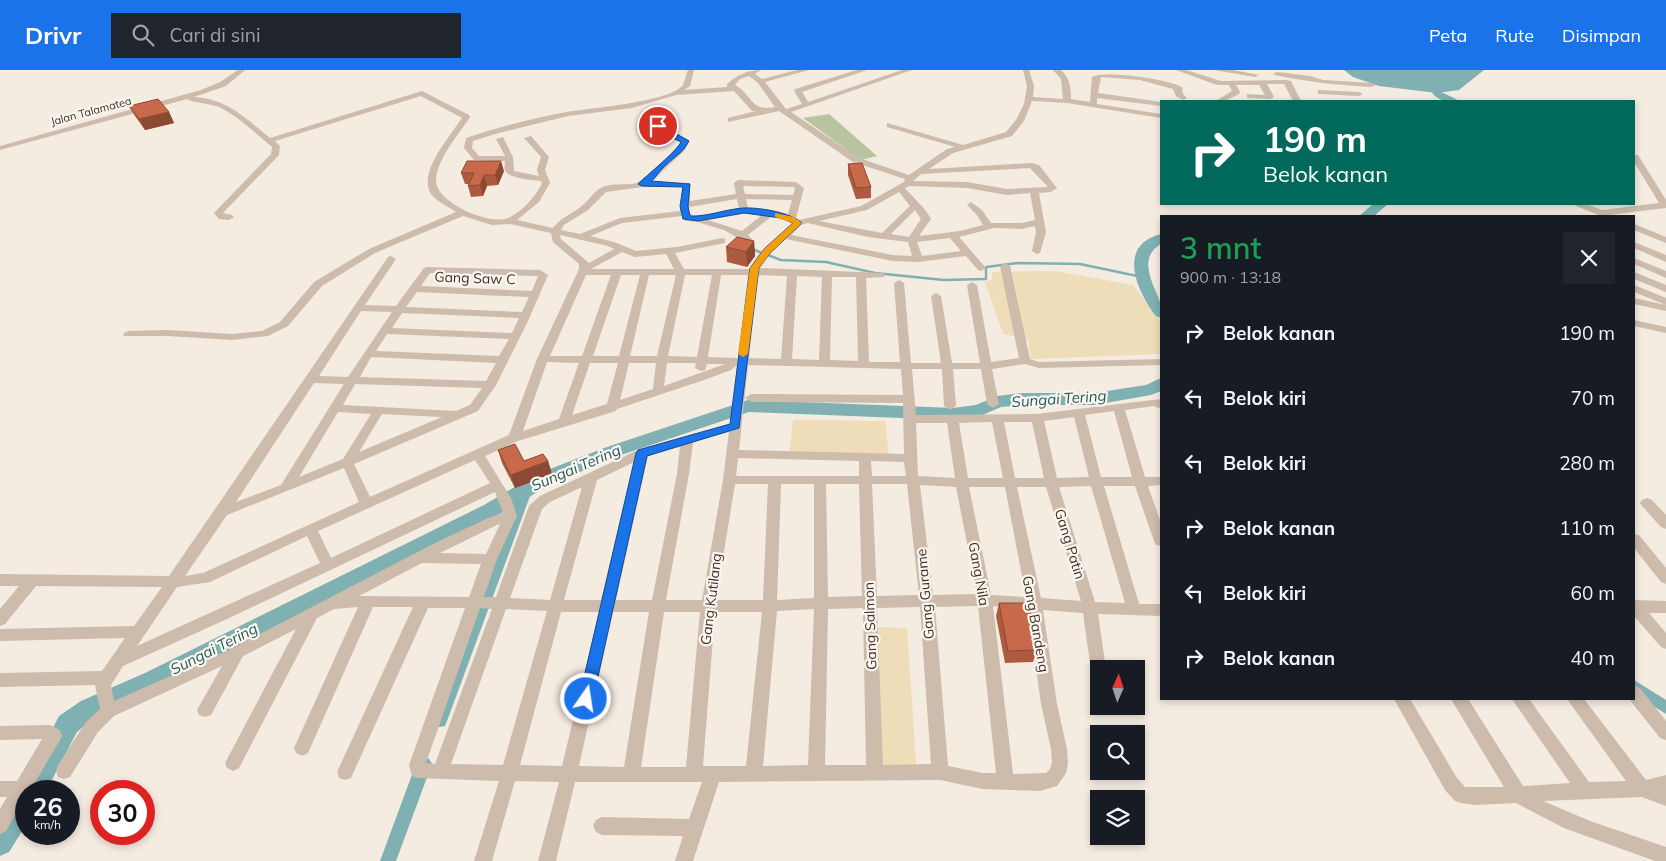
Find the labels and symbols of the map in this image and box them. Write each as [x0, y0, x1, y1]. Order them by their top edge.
street label: Jalan Talamatea [49, 93, 133, 129]
pin [637, 105, 679, 147]
street label: Gang Saw C [434, 268, 516, 288]
water label: Sungai Tering [1011, 386, 1107, 411]
water label: Sungai Tering [528, 440, 623, 495]
street label: Gang Patin [1051, 507, 1089, 581]
street label: Gang Nila [965, 541, 993, 607]
street label: Gang Gurame [912, 548, 938, 640]
street label: Gang Kutilang [696, 552, 726, 646]
street label: Gang Bandeng [1019, 574, 1053, 674]
street label: Gang Salmon [859, 582, 881, 670]
water label: Sungai Tering [167, 618, 261, 679]
north arrow [1090, 660, 1145, 715]
position arrow [559, 672, 611, 724]
speed limit sign: 30 [90, 780, 155, 845]

